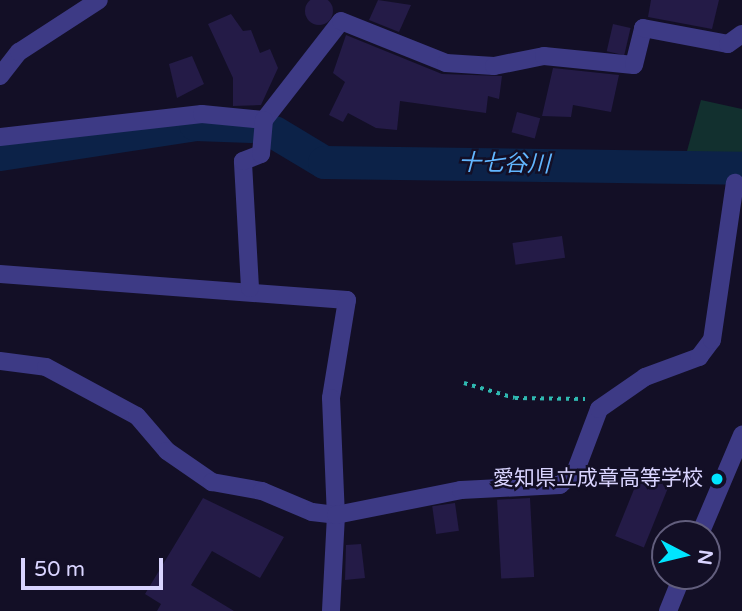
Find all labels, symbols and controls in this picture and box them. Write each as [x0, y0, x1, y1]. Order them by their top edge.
water label: 十七谷川 [458, 149, 550, 179]
place label: 愛知県立成章高等学校 [493, 466, 703, 492]
marker: 愛知県立成章高等学校 [709, 471, 725, 487]
north arrow [651, 520, 721, 590]
scale bar [24, 544, 166, 588]
text: N [693, 548, 717, 566]
text: 50 m [34, 557, 85, 582]

